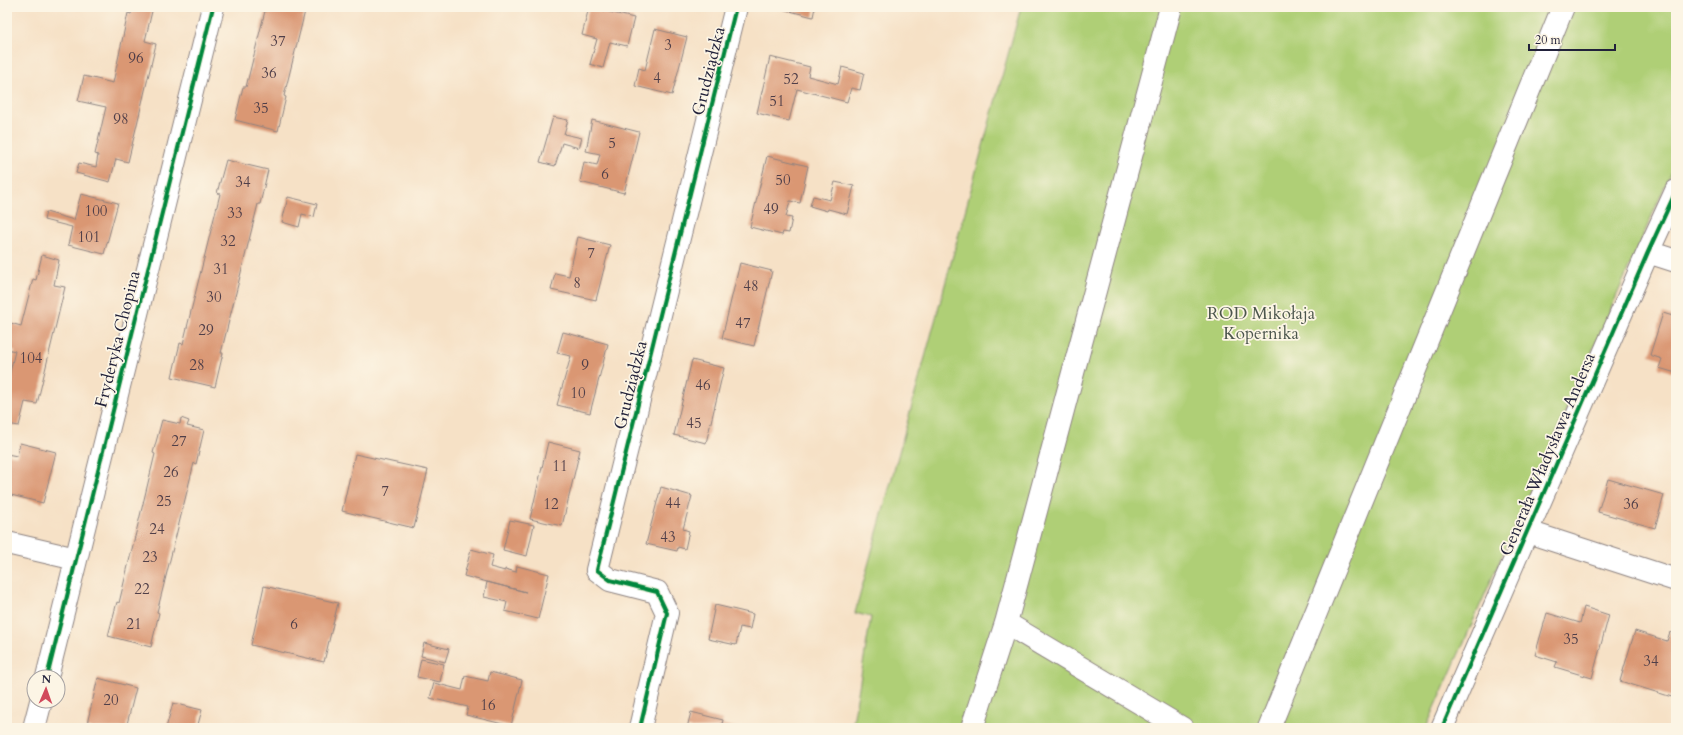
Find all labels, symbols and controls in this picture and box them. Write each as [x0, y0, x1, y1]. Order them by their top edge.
street label: Grudziądzka [686, 24, 731, 118]
scale bar [1529, 26, 1615, 52]
house number: 37 [270, 31, 286, 51]
text: 20 m [1535, 32, 1562, 48]
house number: 3 [664, 35, 672, 55]
house number: 96 [128, 48, 144, 68]
house number: 36 [261, 63, 277, 83]
house number: 4 [653, 68, 661, 88]
house number: 52 [783, 69, 799, 89]
house number: 51 [769, 91, 785, 111]
house number: 35 [253, 98, 269, 118]
house number: 98 [113, 109, 129, 129]
house number: 5 [608, 133, 616, 153]
house number: 6 [601, 164, 609, 184]
house number: 50 [775, 170, 791, 190]
house number: 34 [235, 172, 251, 192]
house number: 49 [763, 199, 779, 219]
house number: 100 [84, 201, 108, 221]
house number: 33 [227, 203, 243, 223]
house number: 101 [77, 227, 101, 247]
house number: 32 [220, 231, 236, 251]
house number: 7 [587, 243, 595, 263]
house number: 31 [213, 259, 229, 279]
street label: Fryderyka Chopina [89, 268, 146, 410]
house number: 8 [573, 273, 581, 293]
house number: 48 [743, 276, 759, 296]
house number: 30 [206, 287, 222, 307]
park label: ROD Mikołaja Kopernika [1207, 302, 1316, 345]
house number: 47 [735, 313, 751, 333]
house number: 29 [198, 320, 214, 340]
street label: Grudziądzka [608, 338, 653, 432]
house number: 104 [19, 348, 43, 368]
street label: Generała Władysława Andersa [1494, 348, 1601, 559]
house number: 28 [189, 355, 205, 375]
house number: 9 [581, 355, 589, 375]
house number: 46 [695, 375, 711, 395]
house number: 10 [570, 383, 586, 403]
house number: 45 [686, 413, 702, 433]
house number: 27 [171, 431, 187, 451]
house number: 11 [552, 456, 568, 476]
house number: 26 [163, 462, 179, 482]
house number: 7 [381, 481, 389, 501]
house number: 25 [156, 491, 172, 511]
house number: 44 [665, 493, 681, 513]
house number: 12 [543, 494, 559, 514]
house number: 36 [1623, 494, 1639, 514]
house number: 24 [149, 519, 165, 539]
house number: 43 [660, 527, 676, 547]
house number: 23 [142, 547, 158, 567]
house number: 22 [134, 579, 150, 599]
house number: 21 [126, 614, 142, 634]
house number: 6 [290, 614, 298, 634]
house number: 35 [1563, 629, 1579, 649]
house number: 34 [1643, 651, 1659, 671]
north arrow [26, 669, 66, 709]
text: N [41, 672, 52, 687]
house number: 20 [103, 690, 119, 710]
house number: 16 [480, 695, 496, 715]

